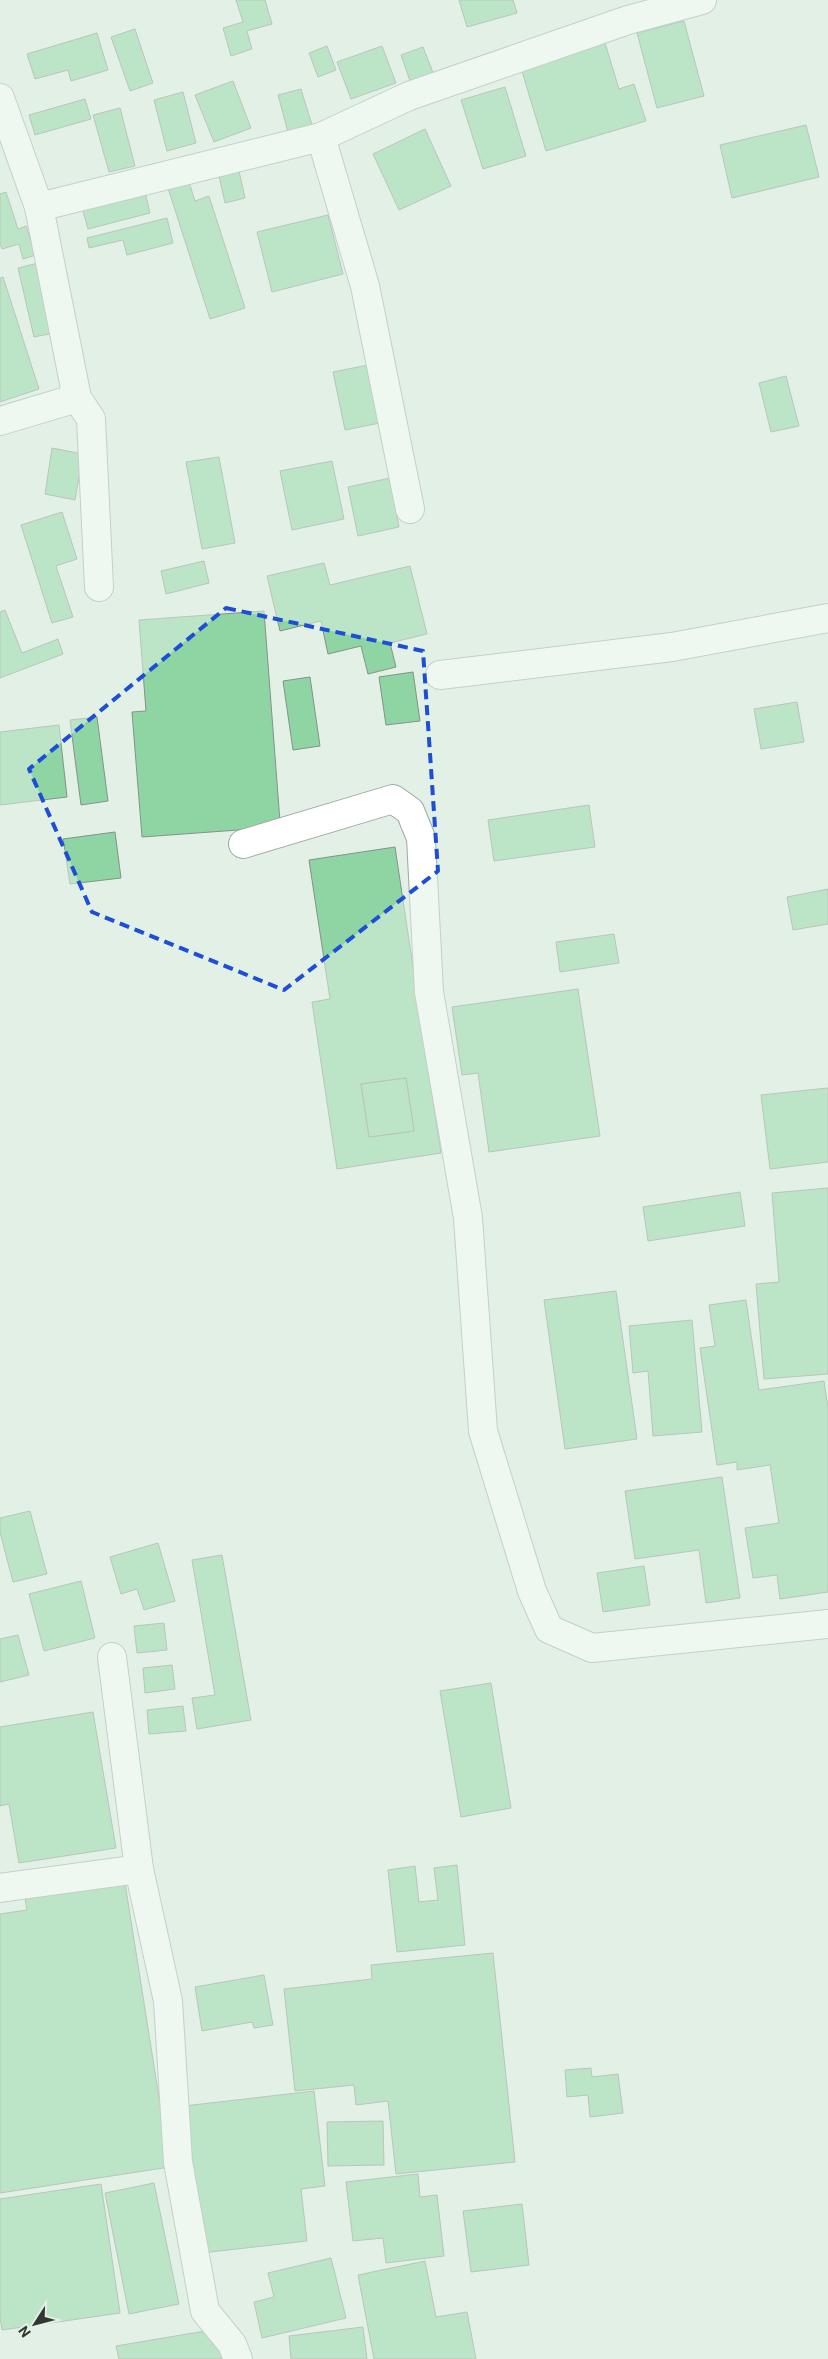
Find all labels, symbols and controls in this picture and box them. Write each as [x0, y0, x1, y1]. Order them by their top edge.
north arrow [10, 2299, 60, 2349]
text: N [15, 2323, 34, 2340]

